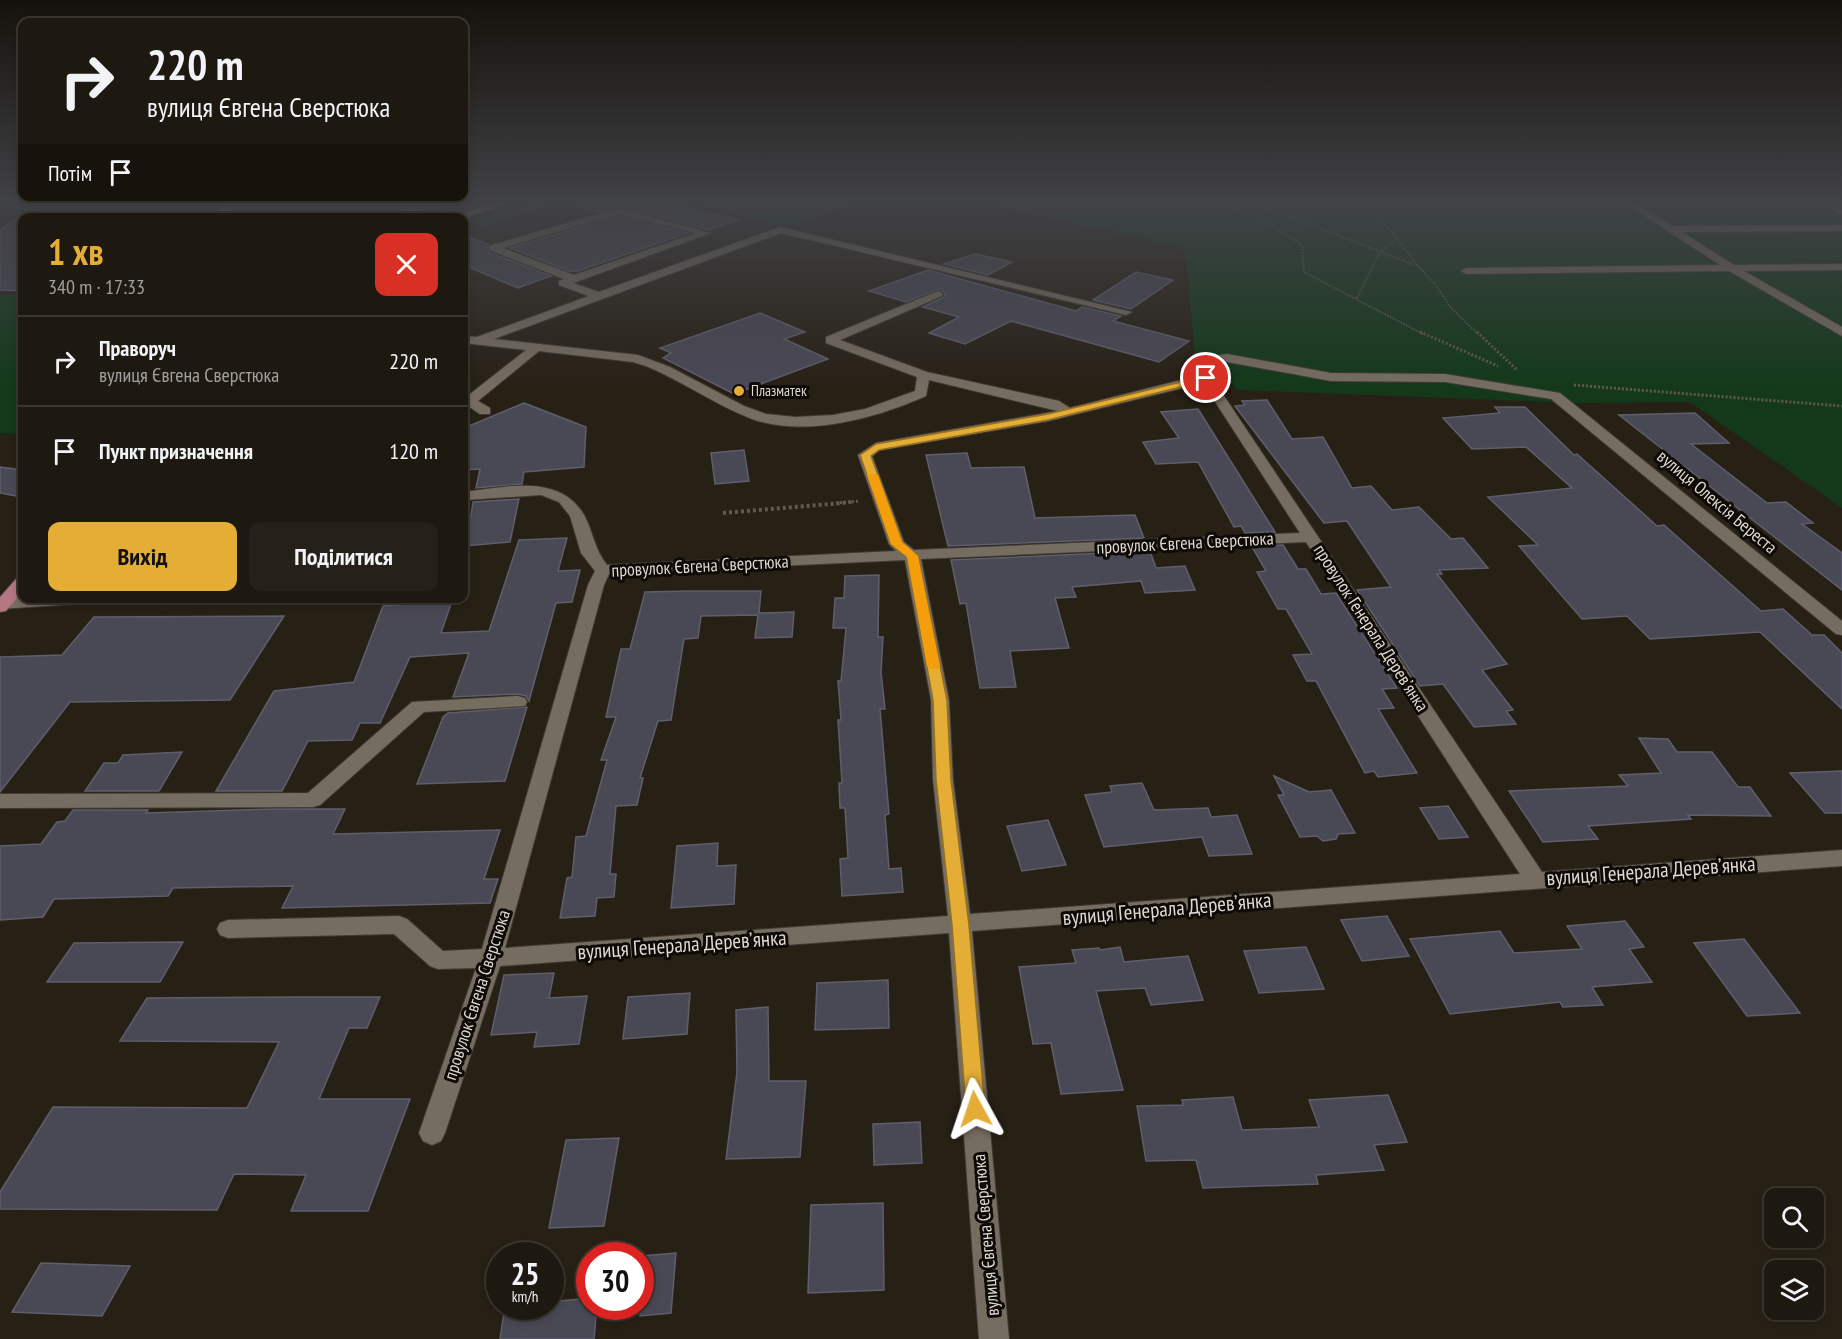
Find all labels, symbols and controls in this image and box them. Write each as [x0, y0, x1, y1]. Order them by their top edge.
text: 220 m [147, 37, 244, 92]
icon: right [48, 42, 126, 120]
text: вулиця Євгена Сверстюка [147, 90, 390, 124]
icon: arrive [104, 156, 137, 189]
text: Потім [48, 159, 92, 187]
text: 1 хв [48, 228, 103, 275]
button: close [375, 233, 438, 296]
text: 340 m · 17:33 [48, 274, 145, 300]
text: Праворуч [99, 334, 176, 362]
icon: right [48, 345, 81, 378]
text: 220 m [389, 347, 438, 375]
pin [1180, 352, 1231, 403]
icon: arrive [1189, 361, 1222, 394]
text: вулиця Євгена Сверстюка [99, 362, 279, 388]
place label: Плазматек [751, 381, 807, 400]
marker: Плазматек [732, 384, 746, 398]
icon: arrive [48, 435, 81, 468]
text: Пункт призначення [99, 437, 253, 465]
text: 120 m [389, 437, 438, 465]
street label: вулиця Олексія Береста [1653, 445, 1782, 559]
button: Вихід [48, 522, 237, 591]
button: Поділитися [249, 522, 438, 591]
street label: провулок Євгена Сверстюка [1096, 526, 1274, 559]
street label: провулок Генерала Деревʼянка [1309, 540, 1434, 716]
street label: провулок Євгена Сверстюка [611, 549, 789, 582]
street label: вулиця Генерала Деревʼянка [1546, 850, 1756, 891]
street label: вулиця Генерала Деревʼянка [1061, 886, 1272, 931]
street label: провулок Євгена Сверстюка [438, 907, 515, 1083]
street label: вулиця Генерала Деревʼянка [577, 924, 787, 965]
position arrow [943, 1077, 1007, 1141]
street label: вулиця Євгена Сверстюка [967, 1153, 1004, 1317]
map controls [1764, 1188, 1824, 1320]
button: search [1764, 1188, 1824, 1248]
speed limit sign: 30 [576, 1242, 654, 1320]
text: 25 [511, 1254, 539, 1293]
button: layers [1764, 1260, 1824, 1320]
text: km/h [512, 1287, 538, 1306]

